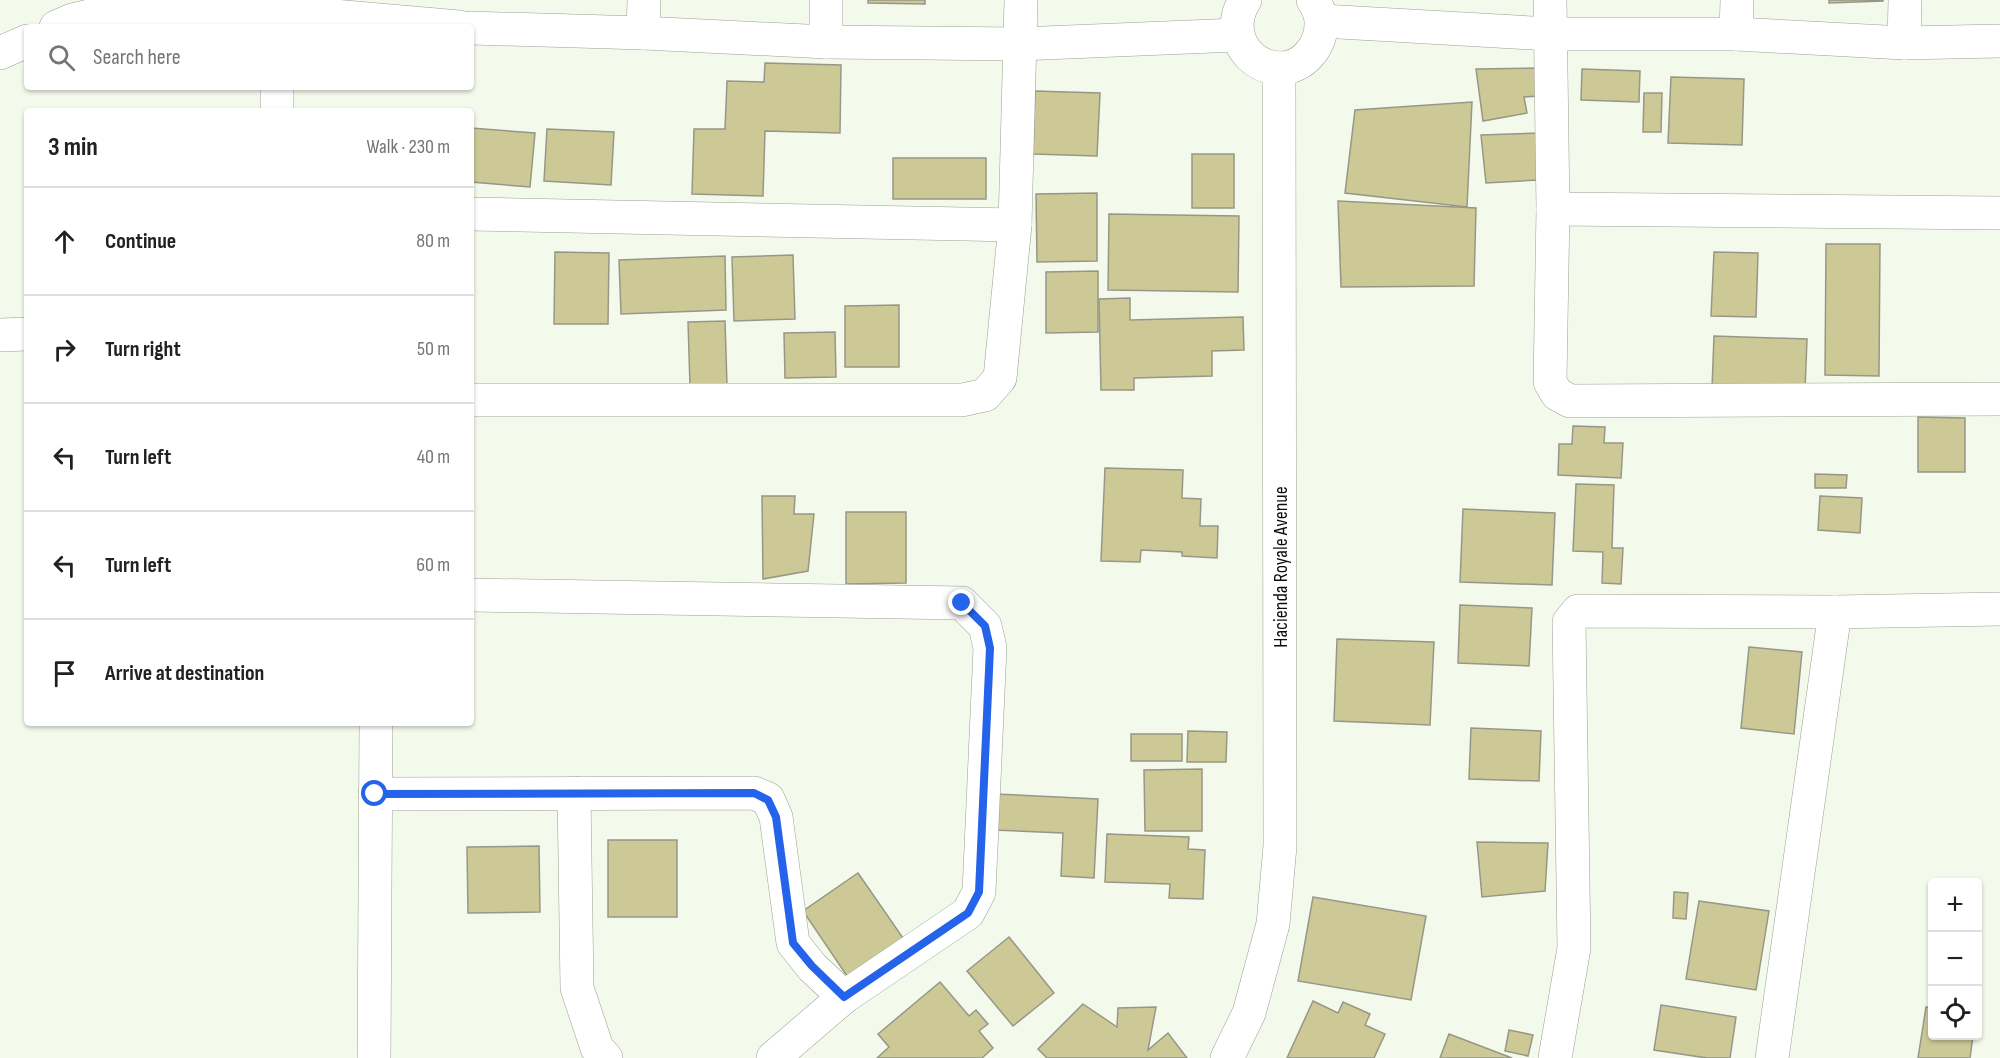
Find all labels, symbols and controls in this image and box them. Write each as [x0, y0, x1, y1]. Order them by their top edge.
search box [24, 24, 474, 90]
icon: search [45, 41, 78, 74]
text: Search here [93, 44, 180, 71]
text: 3 min [48, 132, 98, 163]
text: Walk · 230 m [367, 135, 450, 159]
icon: ahead [48, 225, 81, 258]
text: Continue [105, 228, 176, 255]
text: 80 m [416, 229, 450, 253]
icon: right [48, 333, 81, 366]
text: Turn right [105, 336, 181, 363]
text: 50 m [417, 337, 450, 361]
icon: left [48, 441, 81, 474]
text: Turn left [105, 444, 171, 471]
text: 40 m [417, 445, 450, 469]
street label: Hacienda Royale Avenue [1269, 486, 1293, 648]
icon: left [48, 549, 81, 582]
text: Turn left [105, 552, 171, 579]
text: 60 m [416, 553, 450, 577]
route end [948, 589, 974, 615]
icon: arrive [48, 657, 81, 690]
text: Arrive at destination [105, 660, 264, 687]
route start [361, 780, 387, 806]
map controls [1928, 878, 1982, 1040]
button: + [1928, 878, 1982, 932]
button: − [1928, 932, 1982, 986]
button: locate [1928, 986, 1982, 1040]

